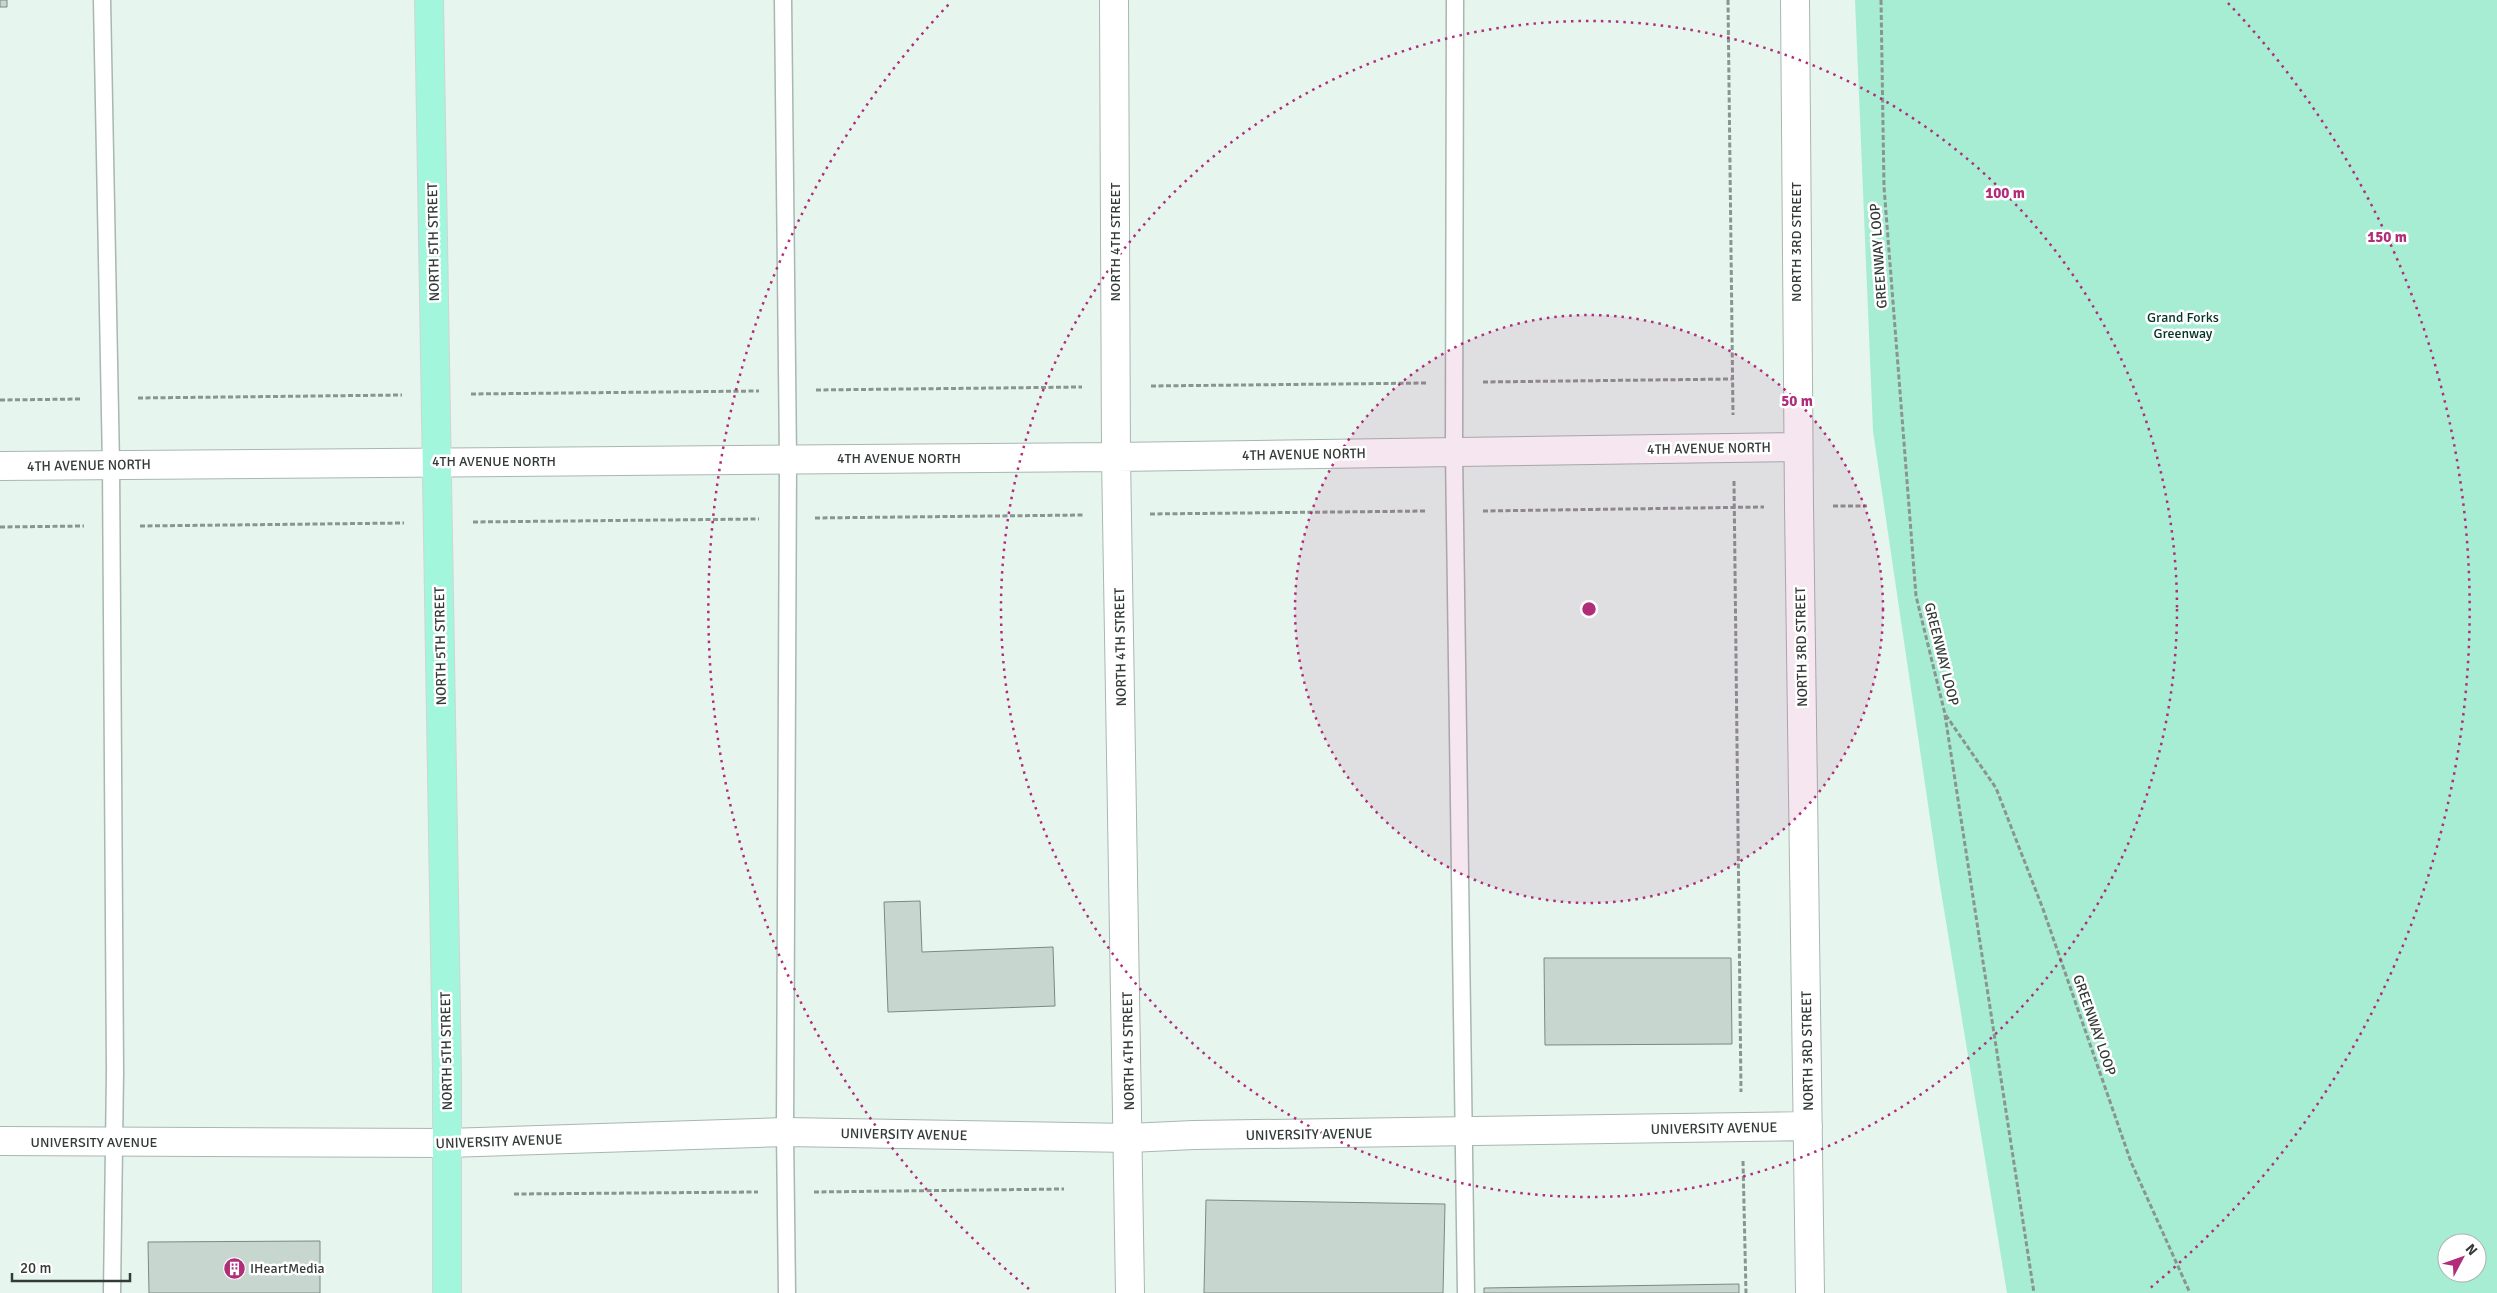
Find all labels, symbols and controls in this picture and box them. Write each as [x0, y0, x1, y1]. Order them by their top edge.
street label: NORTH 5TH STREET [424, 182, 443, 302]
street label: NORTH 3RD STREET [1788, 182, 1805, 302]
street label: NORTH 4TH STREET [1107, 183, 1124, 301]
text: 100 m [1985, 184, 2025, 202]
street label: GREENWAY LOOP [1866, 203, 1891, 309]
text: 150 m [2367, 228, 2407, 246]
park label: Grand Forks Greenway [2147, 309, 2219, 342]
text: 50 m [1781, 392, 1813, 410]
street label: 4TH AVENUE NORTH [1647, 439, 1771, 458]
street label: 4TH AVENUE NORTH [1242, 445, 1366, 464]
street label: 4TH AVENUE NORTH [837, 450, 961, 467]
street label: 4TH AVENUE NORTH [432, 453, 556, 470]
street label: 4TH AVENUE NORTH [27, 456, 151, 475]
street label: NORTH 5TH STREET [431, 586, 450, 706]
street label: NORTH 4TH STREET [1111, 587, 1130, 707]
street label: NORTH 3RD STREET [1792, 587, 1811, 707]
centre of rings [1580, 600, 1598, 618]
street label: GREENWAY LOOP [1921, 601, 1963, 707]
street label: GREENWAY LOOP [2069, 972, 2120, 1078]
street label: NORTH 5TH STREET [437, 991, 456, 1111]
street label: NORTH 4TH STREET [1119, 991, 1138, 1111]
street label: NORTH 3RD STREET [1798, 991, 1817, 1111]
street label: UNIVERSITY AVENUE [1650, 1119, 1778, 1138]
street label: UNIVERSITY AVENUE [840, 1125, 968, 1144]
street label: UNIVERSITY AVENUE [1245, 1125, 1373, 1144]
street label: UNIVERSITY AVENUE [435, 1131, 563, 1152]
street label: UNIVERSITY AVENUE [31, 1134, 158, 1151]
north arrow [2437, 1233, 2487, 1283]
text: N [2462, 1241, 2481, 1259]
scale bar [12, 1250, 130, 1282]
building icon: IHeartMedia [222, 1256, 246, 1280]
text: 20 m [20, 1259, 51, 1277]
place label: IHeartMedia [250, 1260, 325, 1277]

